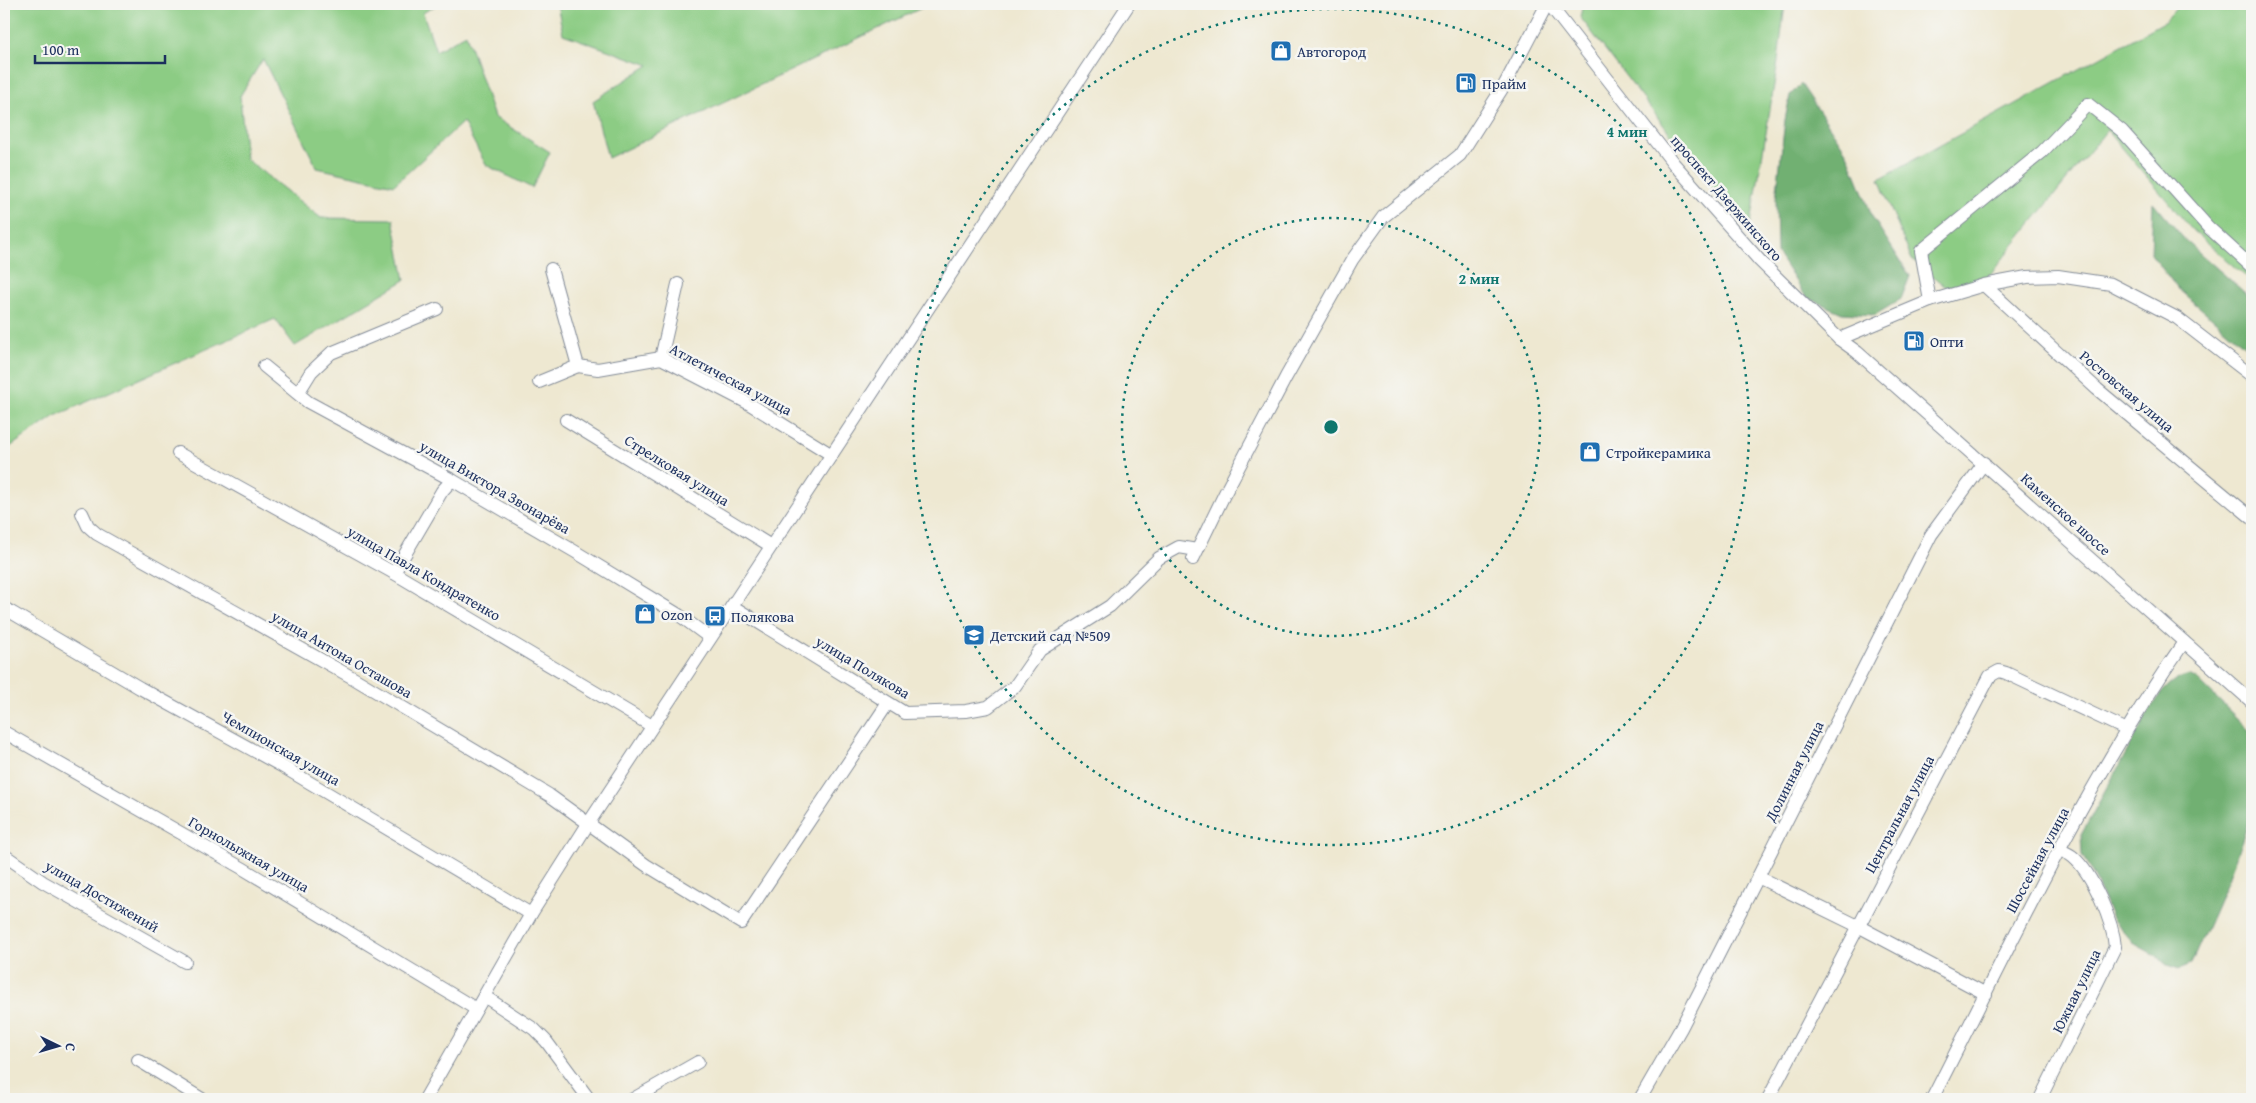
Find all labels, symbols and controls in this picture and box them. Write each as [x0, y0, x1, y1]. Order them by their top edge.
scale bar [35, 32, 165, 64]
text: 100 m [42, 39, 80, 60]
shop icon: Автогород [1269, 39, 1293, 63]
place label: Автогород [1297, 41, 1366, 62]
fuel station icon: Прайм [1454, 71, 1478, 95]
place label: Прайм [1482, 73, 1527, 94]
text: 4 мин [1607, 121, 1648, 142]
street label: проспект Дзержинского [1666, 130, 1788, 266]
text: 2 мин [1459, 268, 1500, 289]
fuel station icon: Опти [1902, 329, 1926, 353]
place label: Опти [1930, 331, 1964, 352]
street label: Атлетическая улица [666, 338, 797, 421]
street label: Ростовская улица [2075, 345, 2179, 437]
centre of rings [1322, 418, 1340, 436]
street label: Стрелковая улица [620, 429, 734, 511]
street label: улица Виктора Звонарёва [415, 435, 575, 539]
shop icon: Стройкерамика [1578, 440, 1602, 464]
place label: Стройкерамика [1606, 442, 1712, 463]
street label: Каменское шоссе [2016, 468, 2116, 560]
street label: улица Павла Кондратенко [343, 520, 505, 626]
shop icon: Ozon [633, 602, 657, 626]
place label: Ozon [661, 604, 693, 625]
bus stop icon: Полякова [703, 604, 727, 628]
street label: улица Антона Осташова [267, 605, 417, 703]
place label: Полякова [731, 606, 795, 627]
school or university icon: Детский сад №509 [962, 623, 986, 647]
place label: Детский сад №509 [989, 625, 1111, 646]
street label: улица Полякова [811, 630, 915, 704]
street label: Чемпионская улица [218, 705, 345, 791]
street label: Долинная улица [1759, 716, 1829, 826]
street label: Центральная улица [1859, 751, 1939, 877]
street label: Шоссейная улица [2000, 803, 2074, 916]
street label: Горнолыжная улица [185, 811, 314, 898]
street label: улица Достижений [40, 854, 163, 937]
street label: Южная улица [2047, 945, 2106, 1037]
north arrow [32, 1020, 82, 1070]
text: С [61, 1042, 81, 1052]

